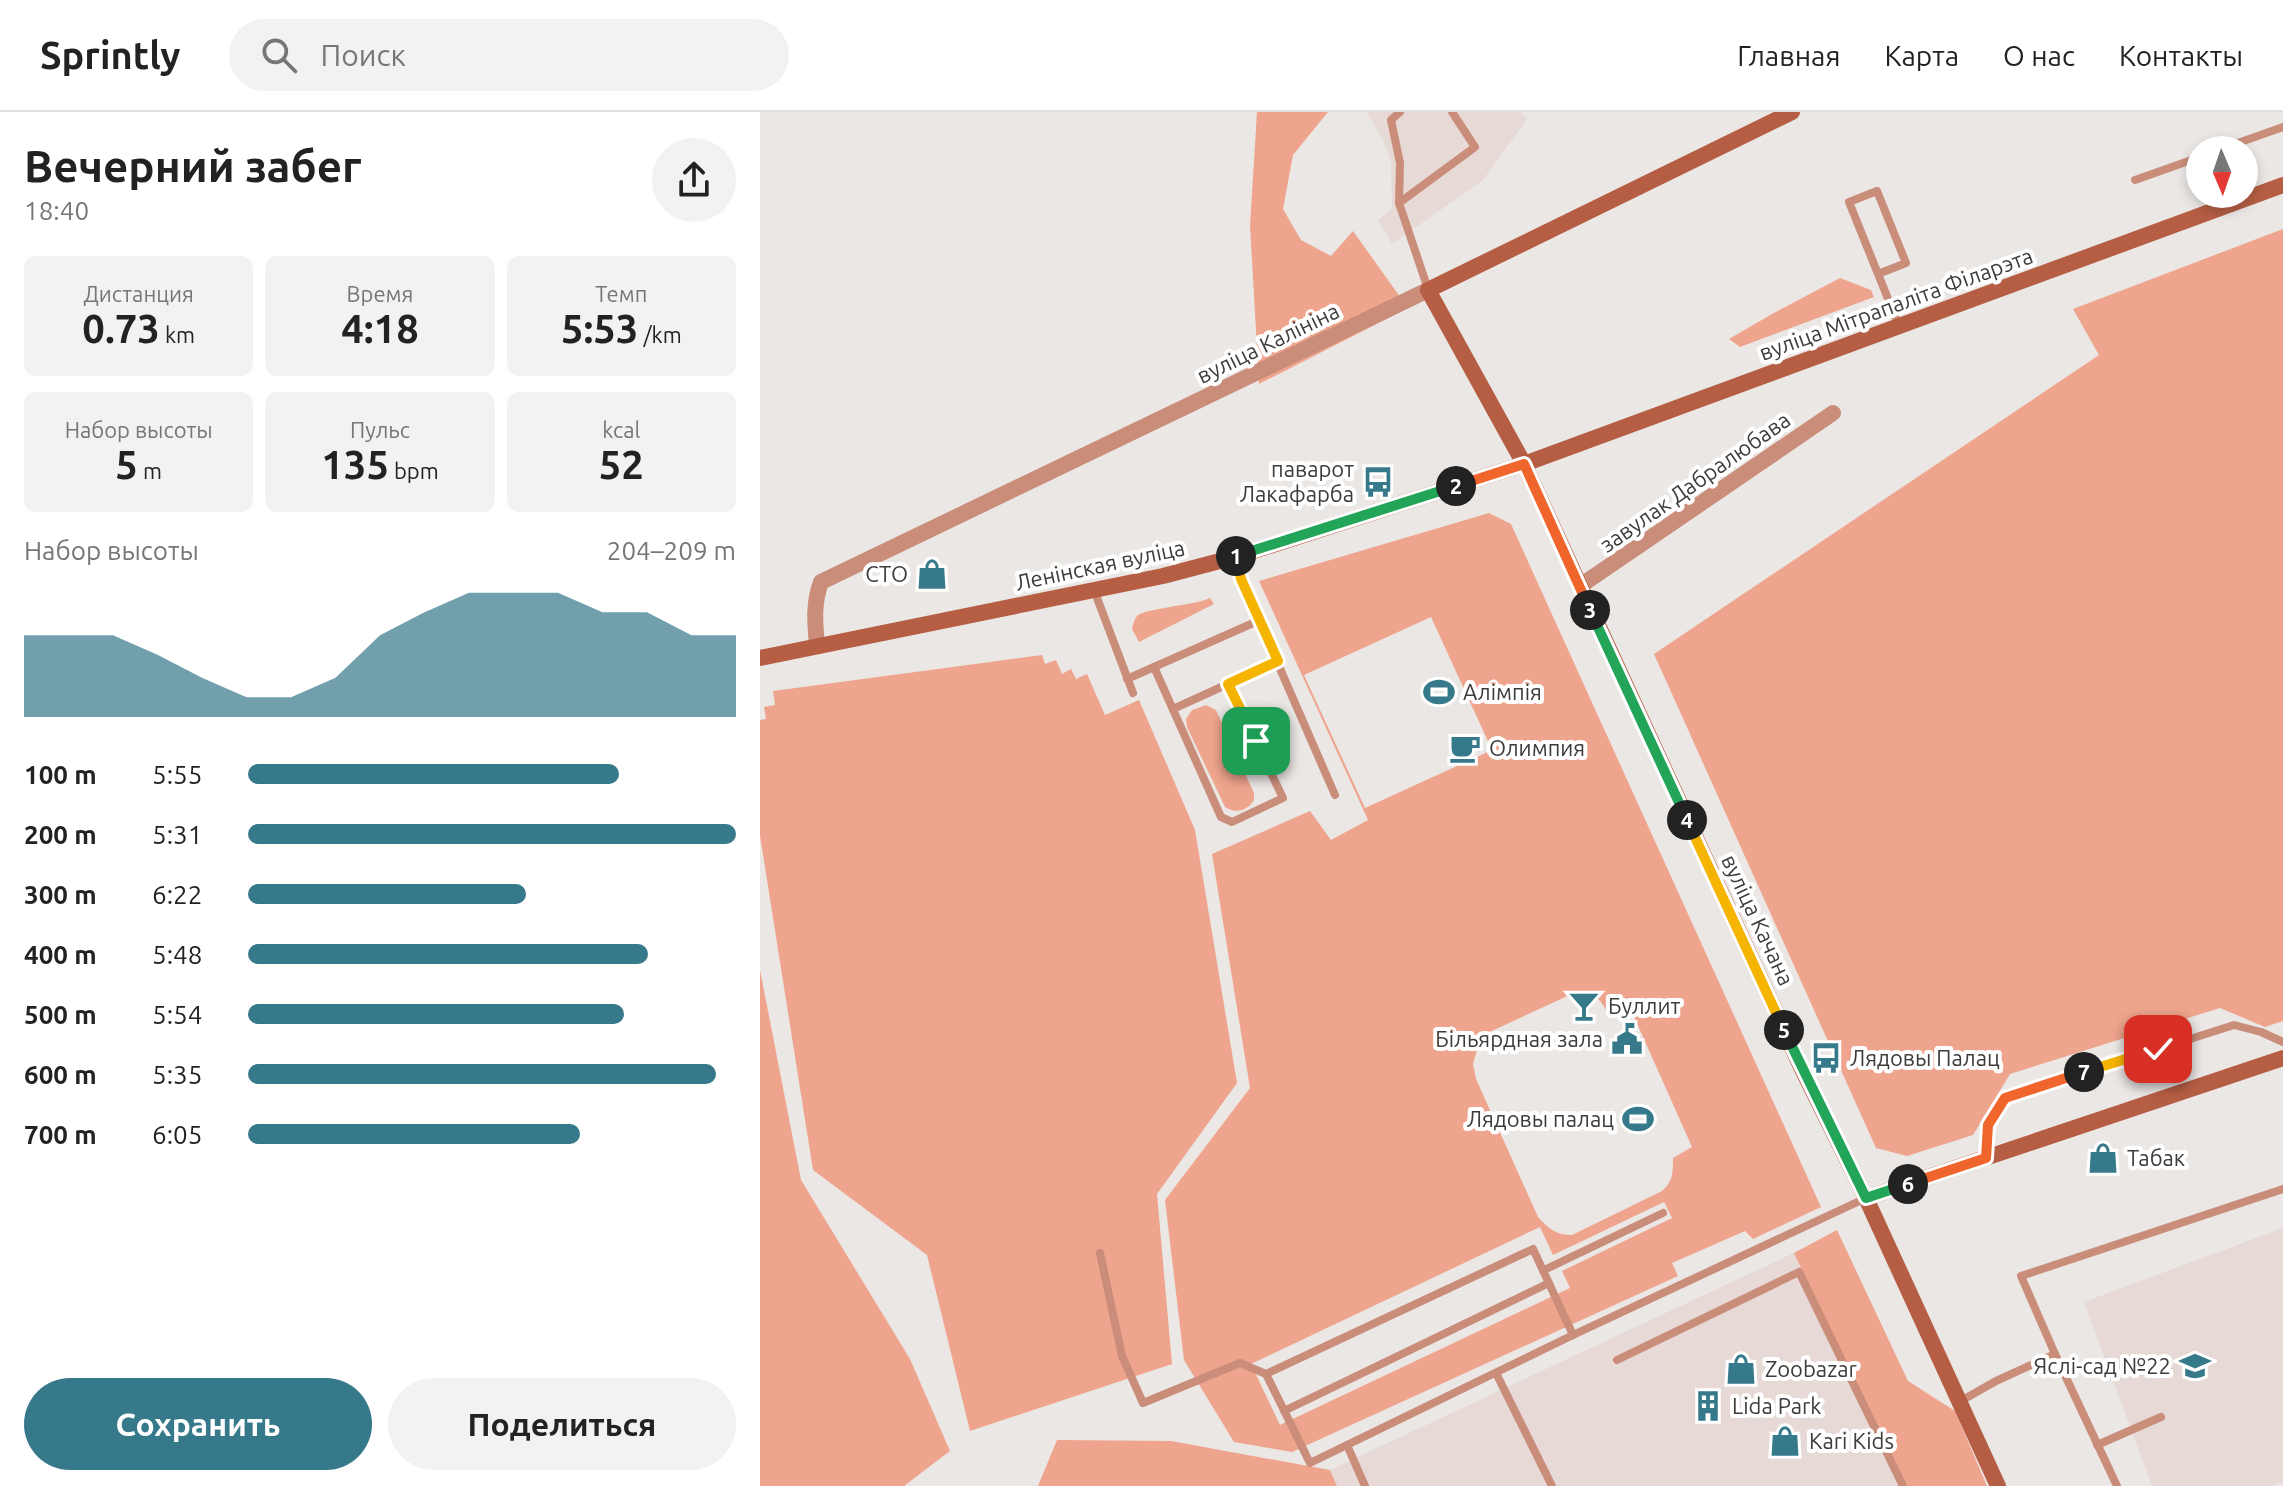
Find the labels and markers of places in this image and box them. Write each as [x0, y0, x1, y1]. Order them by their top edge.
place label: паварот Лакафарба [1240, 456, 1354, 506]
bus stop icon: паварот Лакафарба [1361, 465, 1395, 499]
pin: 2 [1436, 466, 1476, 506]
pin: 1 [1216, 536, 1256, 576]
shop icon: СТО [915, 557, 949, 591]
place label: СТО [865, 561, 908, 586]
pin: 3 [1570, 590, 1610, 630]
sports icon: Алімпія [1422, 675, 1456, 709]
place label: Алімпія [1463, 679, 1542, 704]
pin [1222, 707, 1290, 775]
cafe icon: Олимпия [1448, 731, 1482, 765]
place label: Олимпия [1489, 735, 1585, 760]
pin: 4 [1667, 800, 1707, 840]
bar icon: Буллит [1567, 989, 1601, 1023]
place label: Буллит [1608, 993, 1681, 1018]
pin: 5 [1764, 1010, 1804, 1050]
pin [2124, 1015, 2192, 1083]
public building icon: Більярдная зала [1610, 1022, 1644, 1056]
place label: Більярдная зала [1435, 1026, 1603, 1051]
bus stop icon: Лядовы Палац [1809, 1041, 1843, 1075]
place label: Лядовы Палац [1850, 1045, 2000, 1070]
pin: 7 [2064, 1052, 2104, 1092]
sports icon: Лядовы палац [1621, 1102, 1655, 1136]
place label: Лядовы палац [1467, 1106, 1614, 1131]
shop icon: Табак [2086, 1141, 2120, 1175]
place label: Табак [2127, 1145, 2185, 1170]
pin: 6 [1888, 1164, 1928, 1204]
school or university icon: Яслі-сад №22 [2178, 1349, 2212, 1383]
shop icon: Zoobazar [1724, 1352, 1758, 1386]
place label: Яслі-сад №22 [2034, 1353, 2171, 1378]
place label: Zoobazar [1765, 1356, 1858, 1381]
building icon: Lida Park [1691, 1389, 1725, 1423]
place label: Lida Park [1732, 1393, 1821, 1418]
shop icon: Kari Kids [1768, 1424, 1802, 1458]
place label: Kari Kids [1809, 1428, 1894, 1453]

